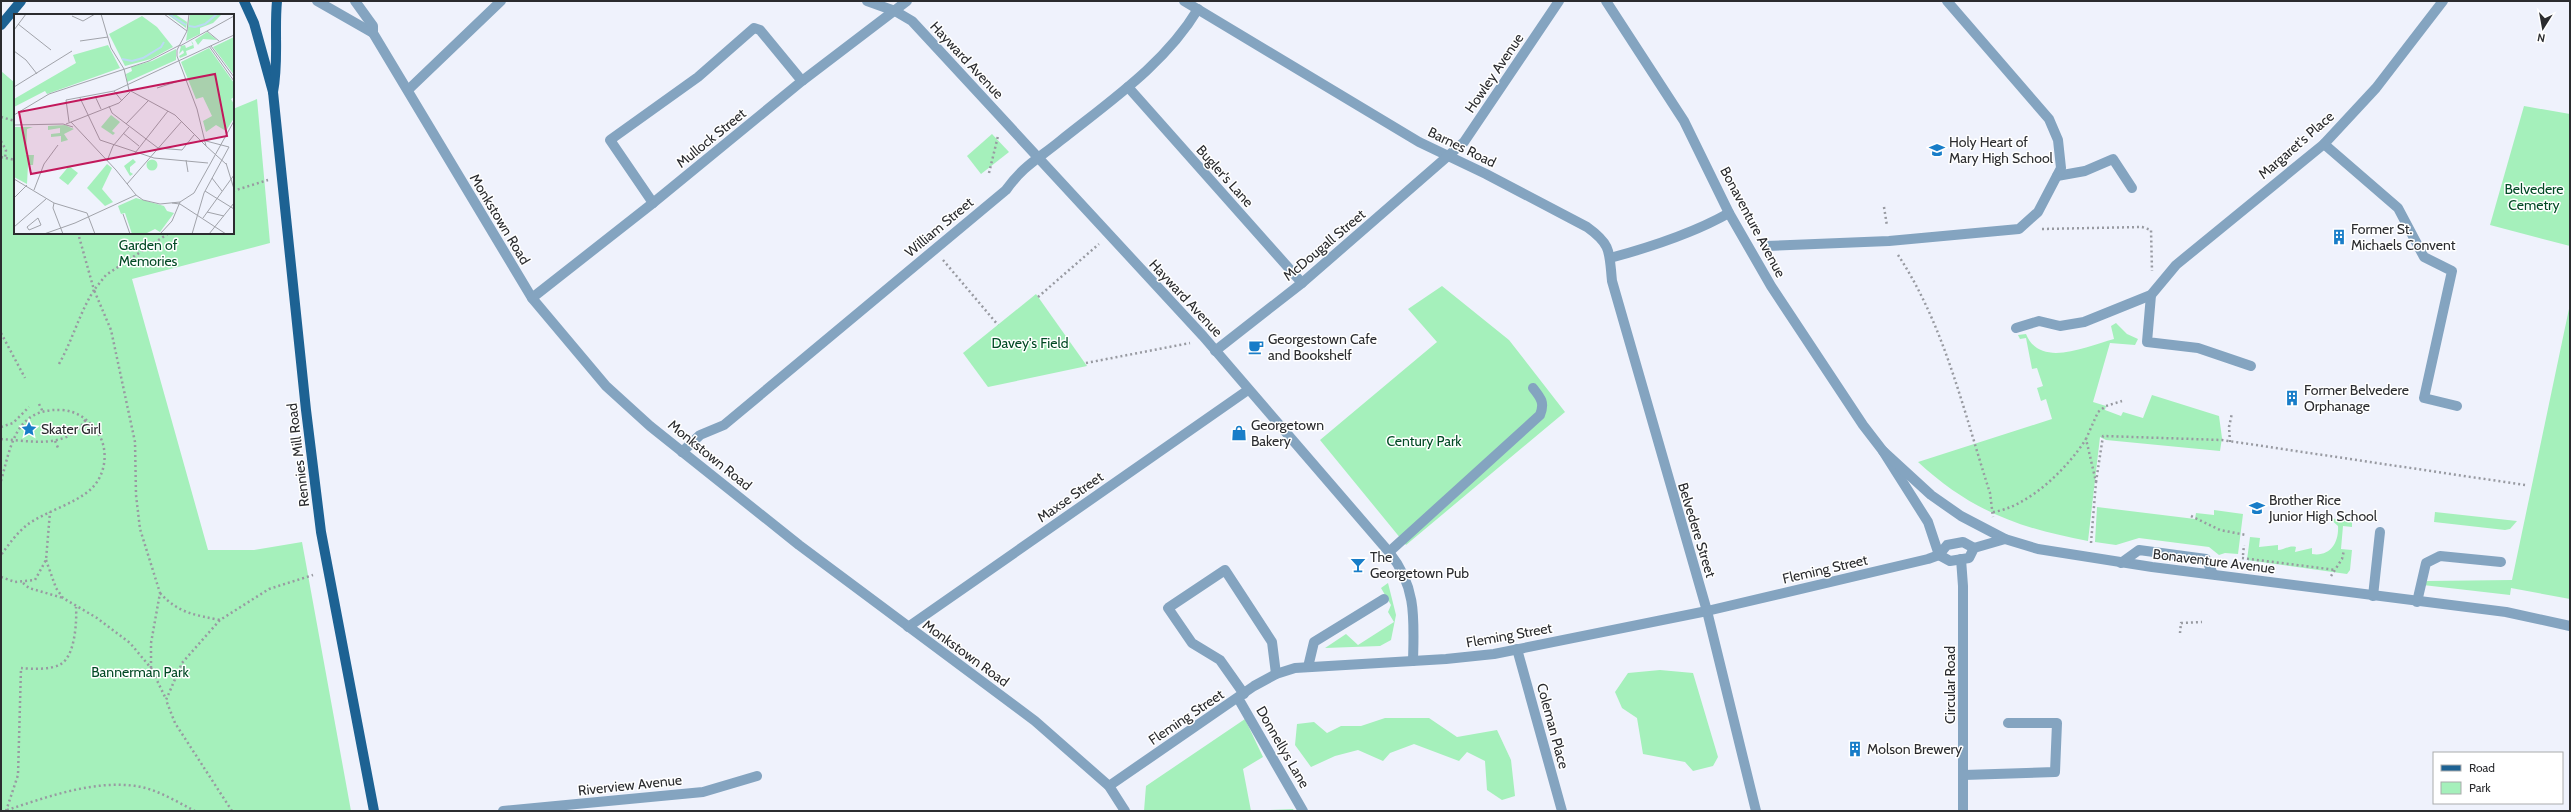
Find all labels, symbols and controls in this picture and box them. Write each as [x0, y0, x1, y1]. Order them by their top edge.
north arrow [2523, 8, 2563, 48]
inset map [14, 14, 234, 234]
street label: Hayward Avenue [926, 17, 1008, 103]
street label: Howley Avenue [1461, 30, 1527, 116]
text: N [2536, 30, 2546, 45]
street label: Mullock Street [672, 104, 750, 172]
street label: Margaret's Place [2254, 107, 2338, 183]
street label: Barnes Road [1425, 123, 1499, 171]
place label: Holy Heart of Mary High School [1949, 133, 2054, 167]
street label: Bugler's Lane [1192, 141, 1258, 211]
school or university icon: Holy Heart of Mary High School [1928, 141, 1946, 159]
street label: Bonaventure Avenue [1716, 163, 1790, 281]
street label: Monkstown Road [466, 170, 534, 268]
park label: Belvedere Cemetry [2504, 180, 2564, 214]
street label: William Street [901, 193, 977, 261]
street label: McDougall Street [1279, 205, 1369, 285]
place label: Former St. Michaels Convent [2351, 220, 2456, 254]
building icon: Former St. Michaels Convent [2330, 228, 2348, 246]
park label: Garden of Memories [119, 236, 178, 270]
street label: Hayward Avenue [1145, 255, 1227, 341]
place label: Georgestown Cafe and Bookshelf [1268, 330, 1377, 364]
park label: Davey's Field [991, 334, 1069, 352]
cafe icon: Georgestown Cafe and Bookshelf [1247, 338, 1265, 356]
place label: Former Belvedere Orphanage [2304, 381, 2409, 415]
building icon: Former Belvedere Orphanage [2283, 389, 2301, 407]
street label: Rennies Mill Road [283, 402, 313, 508]
street label: Monkstown Road [664, 416, 756, 494]
place label: Georgetown Bakery [1251, 416, 1324, 450]
place icon: Skater Girl [20, 420, 38, 438]
place label: Skater Girl [41, 420, 102, 438]
shop icon: Georgetown Bakery [1230, 424, 1248, 442]
park label: Century Park [1386, 432, 1462, 450]
street label: Maxse Street [1033, 467, 1107, 526]
street label: Belvedere Street [1674, 480, 1720, 580]
place label: Brother Rice Junior High School [2268, 491, 2378, 525]
school or university icon: Brother Rice Junior High School [2248, 499, 2266, 517]
street label: Bonaventure Avenue [2152, 545, 2276, 577]
place label: The Georgetown Pub [1370, 548, 1469, 582]
street label: Fleming Street [1781, 550, 1870, 588]
bar icon: The Georgetown Pub [1349, 556, 1367, 574]
street label: Monkstown Road [919, 616, 1013, 690]
street label: Fleming Street [1465, 619, 1554, 651]
street label: Circular Road [1941, 646, 1959, 724]
park label: Bannerman Park [91, 663, 189, 681]
street label: Coleman Place [1533, 681, 1573, 771]
street label: Fleming Street [1145, 685, 1227, 749]
street label: Donnellys Lane [1252, 703, 1314, 791]
building icon: Molson Brewery [1846, 740, 1864, 758]
place label: Molson Brewery [1867, 740, 1962, 758]
legend [2433, 752, 2563, 804]
text: Road [2469, 760, 2495, 775]
street label: Riverview Avenue [577, 771, 683, 799]
text: Park [2469, 780, 2491, 795]

